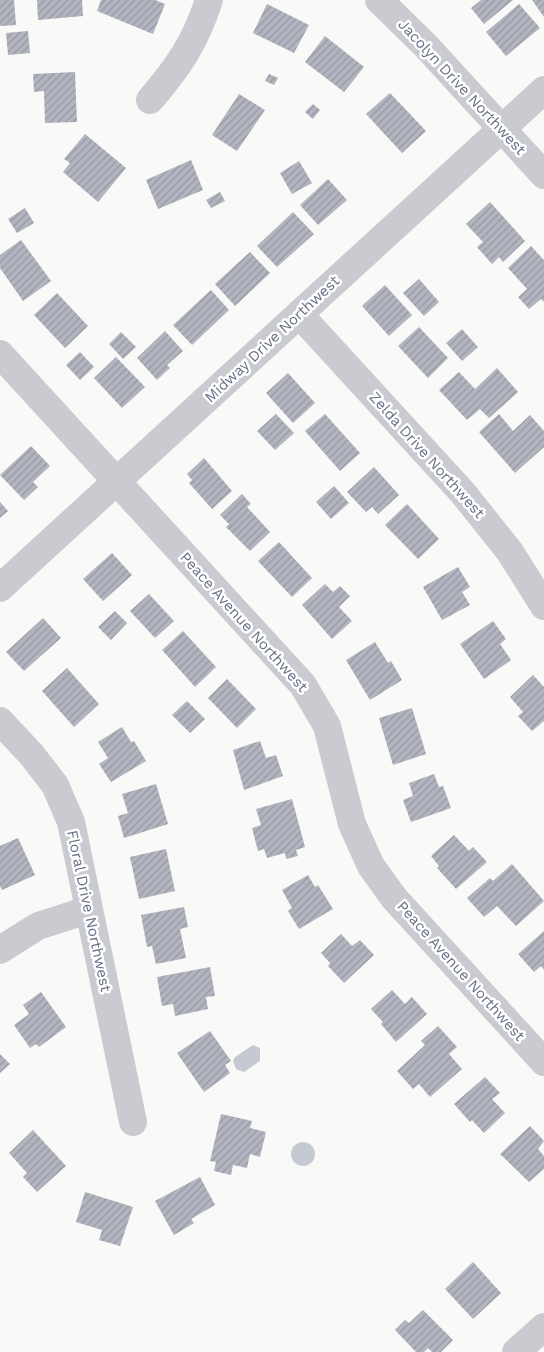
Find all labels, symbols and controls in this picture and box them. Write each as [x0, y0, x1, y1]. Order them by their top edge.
street label: Jacolyn Drive Northwest [394, 15, 530, 159]
street label: Midway Drive Northwest [201, 271, 344, 406]
street label: Zelda Drive Northwest [366, 388, 489, 522]
street label: Peace Avenue Northwest [176, 548, 312, 696]
street label: Floral Drive Northwest [63, 828, 115, 994]
street label: Peace Avenue Northwest [393, 897, 529, 1045]

